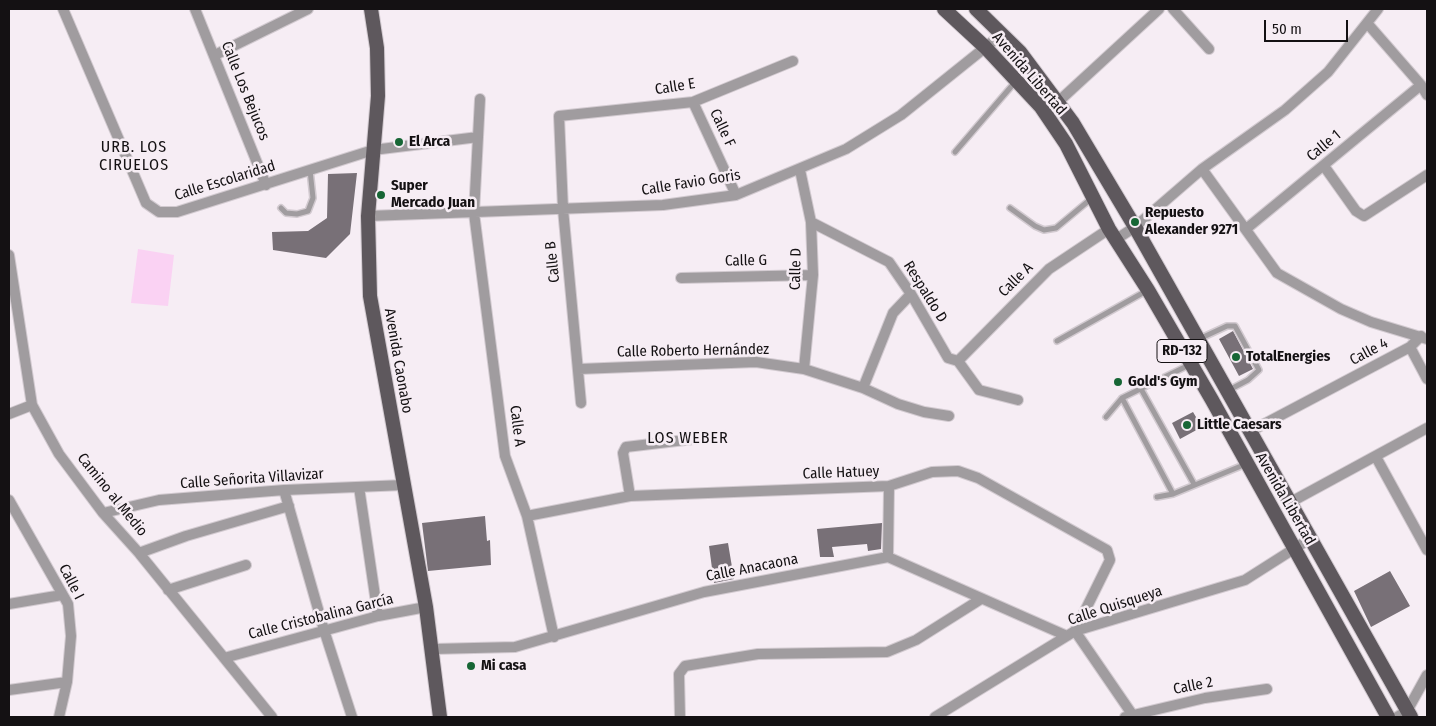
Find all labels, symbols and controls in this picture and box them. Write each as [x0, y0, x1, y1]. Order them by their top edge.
scale bar [1266, 10, 1350, 42]
text: 50 m [1272, 20, 1302, 38]
street label: Avenida Libertad [988, 29, 1070, 119]
street label: Calle Los Bejucos [217, 39, 273, 143]
street label: Calle E [654, 75, 696, 99]
street label: Calle F [705, 106, 739, 150]
street label: Calle 1 [1303, 126, 1345, 166]
place label: El Arca [409, 133, 450, 151]
marker: El Arca [393, 136, 405, 148]
district label: URB. LOS CIRUELOS [98, 138, 170, 176]
street label: Calle Escolaridad [172, 157, 278, 205]
street label: Calle Favio Goris [640, 166, 742, 200]
place label: Super Mercado Juan [391, 177, 475, 212]
marker: Super Mercado Juan [375, 189, 387, 201]
place label: Repuesto Alexander 9271 [1145, 204, 1238, 239]
marker: Repuesto Alexander 9271 [1129, 216, 1141, 228]
street label: Calle B [542, 240, 564, 284]
street label: Calle D [787, 248, 805, 290]
street label: Calle G [725, 252, 767, 270]
street label: Respaldo D [899, 258, 951, 326]
street label: Calle A [995, 259, 1037, 301]
street label: Avenida Caonabo [380, 307, 416, 415]
street label: Calle 4 [1347, 334, 1391, 370]
road number: RD-132 [1157, 340, 1207, 362]
street label: Calle Roberto Hernández [617, 341, 769, 361]
place label: TotalEnergies [1246, 348, 1330, 366]
marker: TotalEnergies [1230, 351, 1242, 363]
place label: Gold's Gym [1128, 373, 1197, 391]
marker: Gold's Gym [1112, 376, 1124, 388]
street label: Calle A [506, 404, 528, 448]
place label: Little Caesars [1197, 416, 1282, 434]
marker: Little Caesars [1181, 419, 1193, 431]
district label: LOS WEBER [646, 429, 730, 449]
street label: Camino al Medio [73, 450, 151, 540]
street label: Avenida Libertad [1251, 450, 1319, 548]
street label: Calle Hatuey [802, 463, 880, 483]
street label: Calle Señorita Villavizar [180, 465, 324, 493]
street label: Calle Anacaona [704, 550, 800, 586]
street label: Calle I [54, 561, 88, 603]
street label: Calle Quisqueya [1066, 582, 1164, 630]
street label: Calle Cristobalina García [247, 590, 395, 644]
place label: Mi casa [481, 657, 527, 675]
marker: Mi casa [465, 660, 477, 672]
street label: Calle 2 [1172, 673, 1214, 699]

